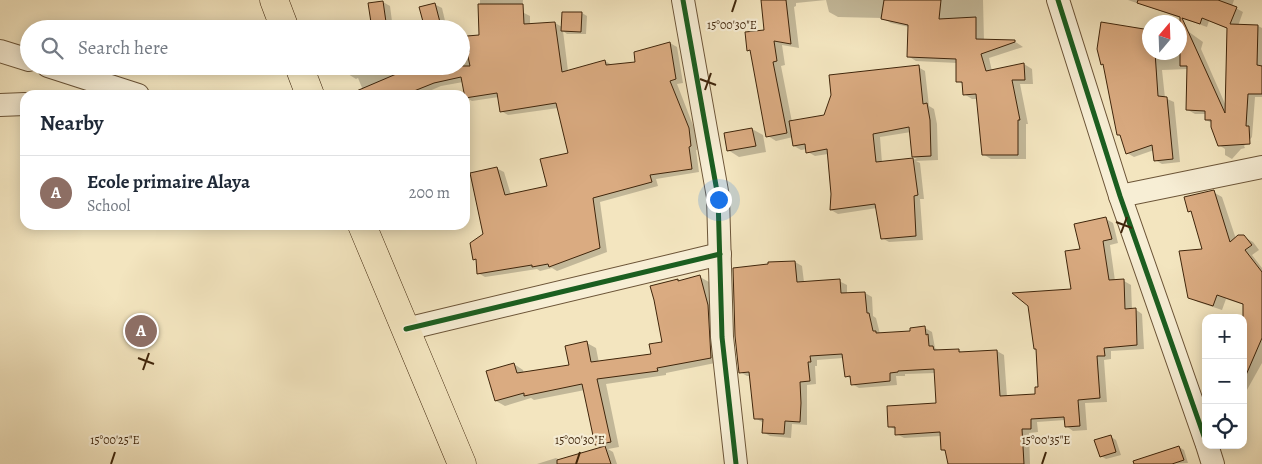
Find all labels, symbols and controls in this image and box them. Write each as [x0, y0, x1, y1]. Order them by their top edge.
north arrow [1142, 15, 1187, 60]
text: 15°00'30"E [707, 17, 757, 33]
search box [20, 20, 470, 75]
icon: search [38, 34, 66, 62]
text: Search here [78, 35, 168, 61]
text: Nearby [40, 109, 103, 137]
text: Ecole primaire Alaya [87, 169, 250, 195]
text: A [51, 182, 61, 204]
text: 200 m [409, 182, 450, 204]
your location [706, 187, 732, 213]
text: School [87, 195, 130, 217]
pin: A [125, 312, 157, 350]
map controls [1202, 314, 1247, 449]
button: + [1202, 314, 1247, 359]
button: − [1202, 359, 1247, 404]
button: locate [1202, 404, 1247, 449]
text: 15°00'25"E [90, 432, 140, 448]
text: 15°00'30"E [555, 432, 605, 448]
text: 15°00'35"E [1022, 432, 1070, 448]

